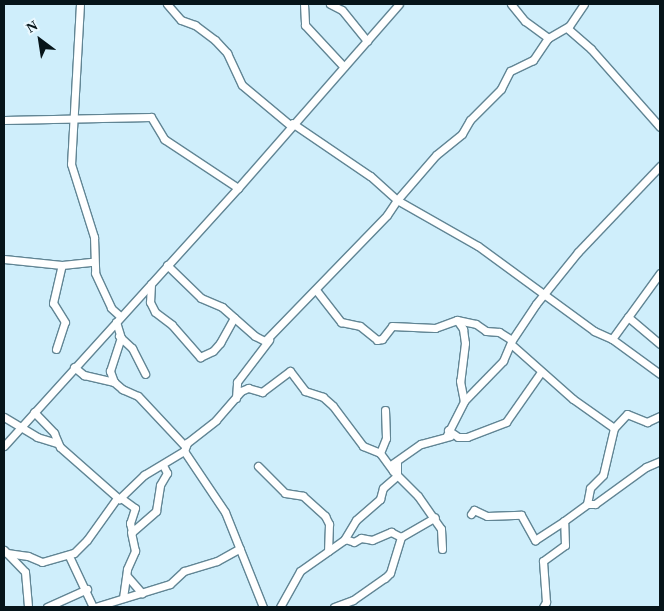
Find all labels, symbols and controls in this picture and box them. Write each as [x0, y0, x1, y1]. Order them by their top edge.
north arrow [15, 15, 65, 65]
text: N [24, 18, 40, 36]

